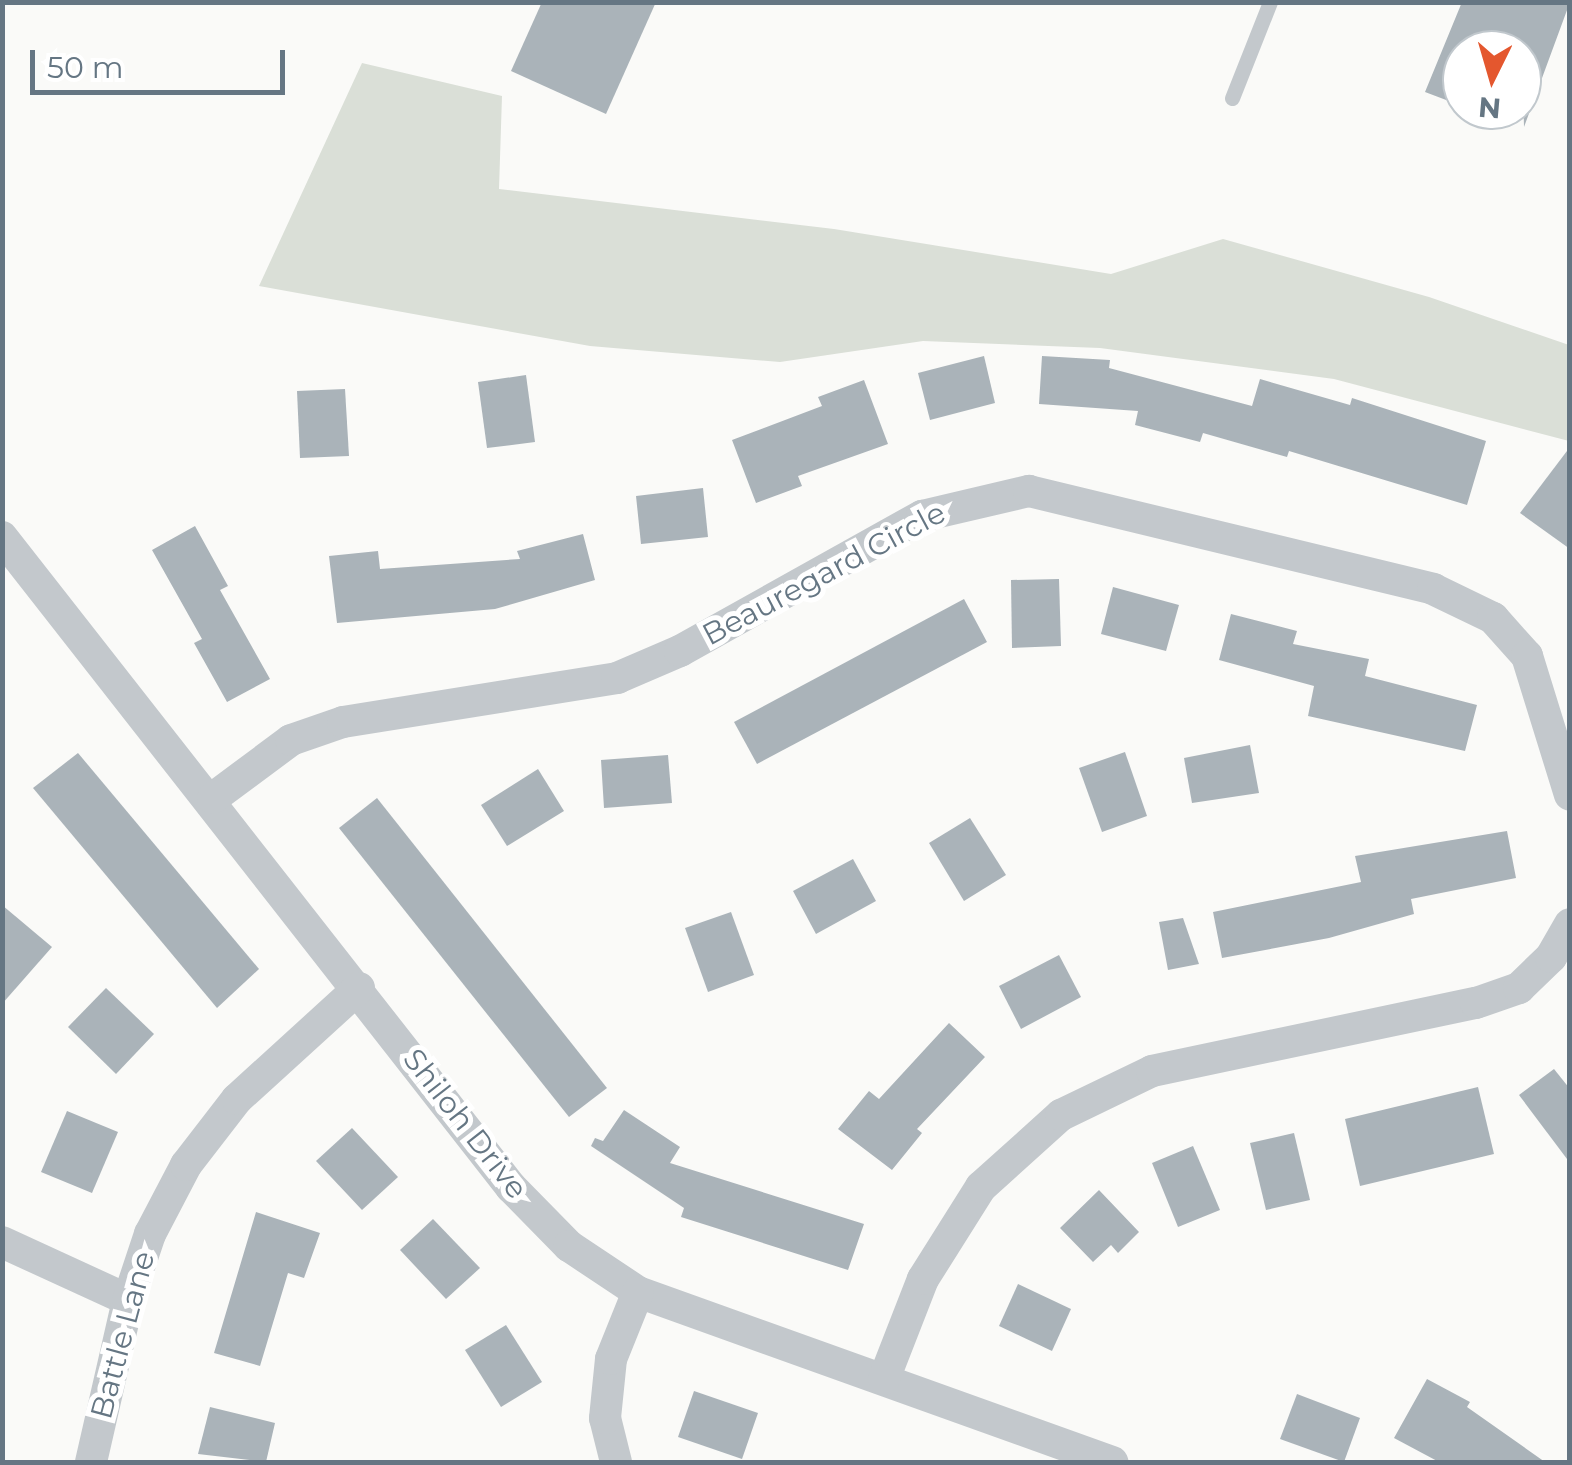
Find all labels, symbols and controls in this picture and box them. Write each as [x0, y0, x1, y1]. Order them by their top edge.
scale bar [35, 30, 290, 92]
north arrow [1442, 30, 1542, 130]
text: 50 m [47, 49, 124, 86]
text: N [1477, 90, 1502, 126]
street label: Beauregard Circle [696, 495, 952, 653]
street label: Shiloh Drive [395, 1042, 535, 1206]
street label: Battle Lane [83, 1247, 163, 1423]

